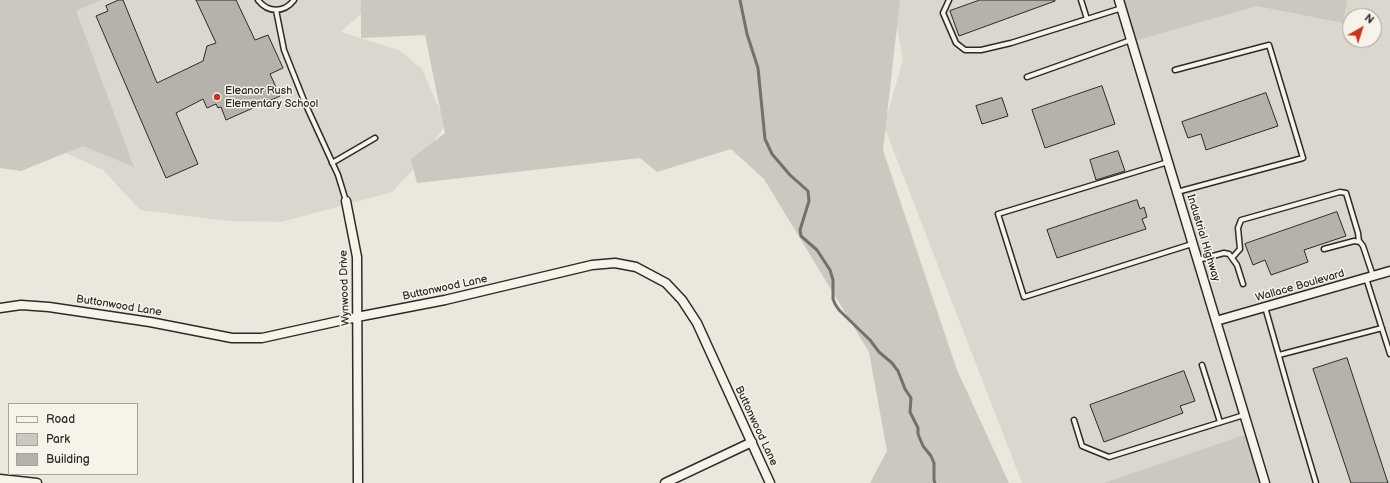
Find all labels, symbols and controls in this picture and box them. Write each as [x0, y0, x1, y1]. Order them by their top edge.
north arrow [1342, 8, 1382, 48]
text: N [1362, 11, 1377, 27]
place label: Eleanor Rush Elementary School [225, 84, 318, 110]
marker: Eleanor Rush Elementary School [212, 92, 222, 102]
street label: Industrial Highway [1183, 193, 1223, 283]
street label: Wynwood Drive [337, 250, 353, 326]
street label: Wallace Boulevard [1254, 267, 1346, 305]
street label: Buttonwood Lane [401, 273, 489, 303]
street label: Buttonwood Lane [75, 293, 163, 319]
street label: Buttonwood Lane [732, 384, 780, 468]
legend [8, 403, 138, 475]
text: Road [46, 412, 75, 427]
text: Park [46, 432, 70, 447]
text: Building [46, 452, 90, 467]

